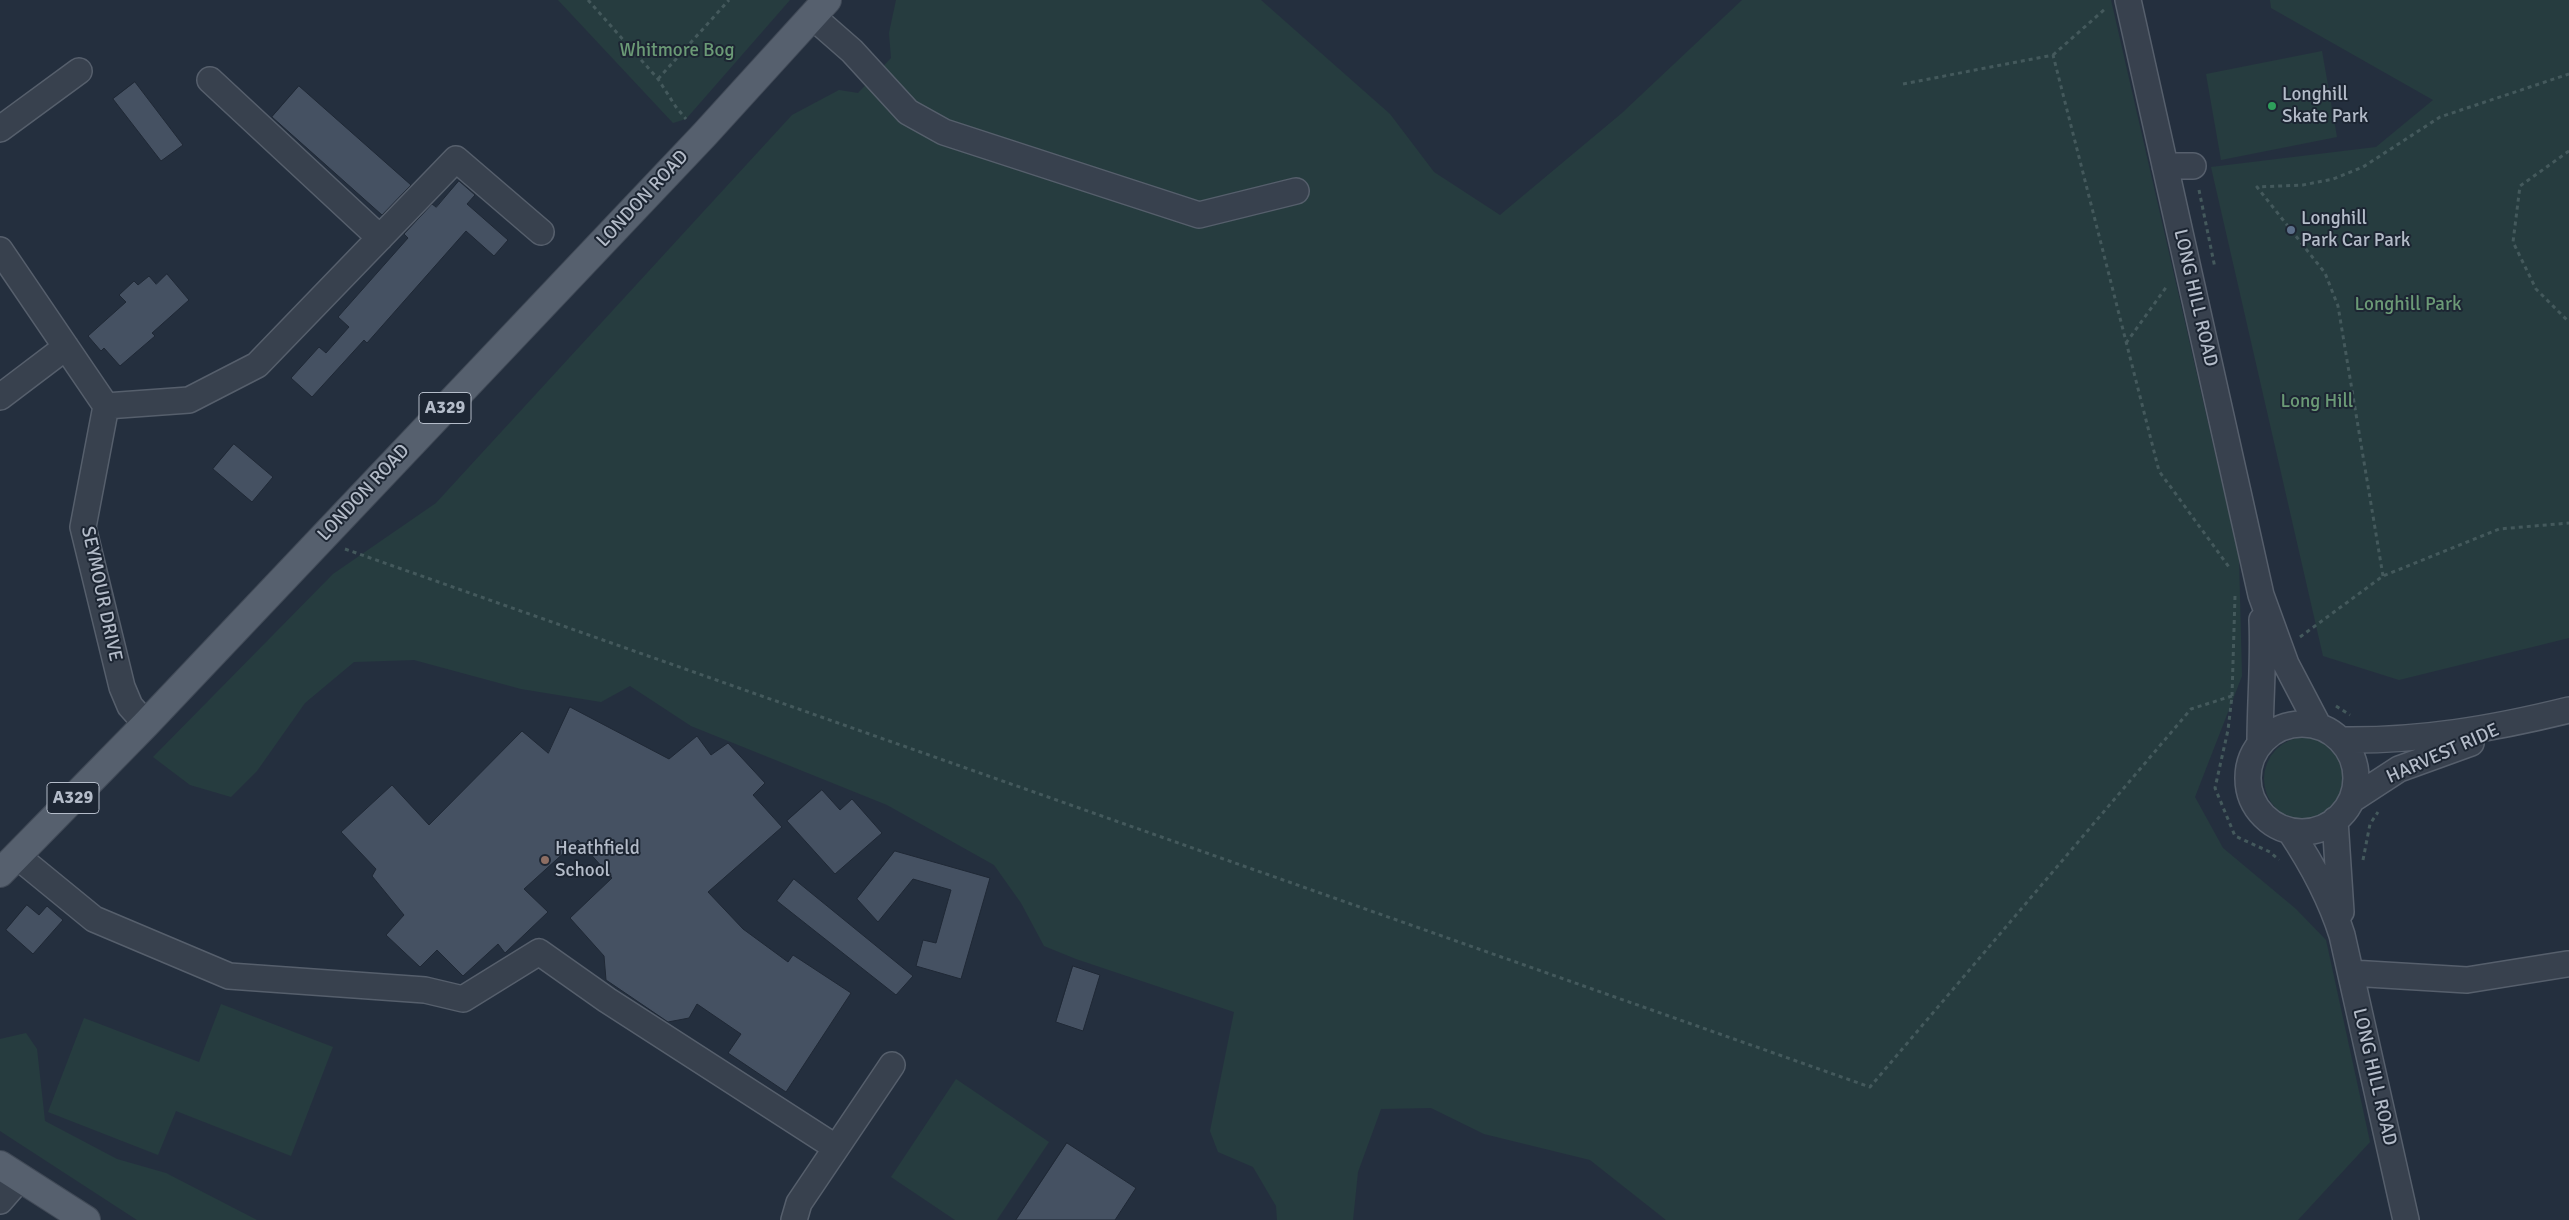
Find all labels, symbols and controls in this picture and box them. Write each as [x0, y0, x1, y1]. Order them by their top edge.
park label: Whitmore Bog [620, 40, 734, 62]
place label: Longhill Skate Park [2282, 84, 2368, 128]
marker: Longhill Skate Park [2266, 100, 2278, 112]
street label: LONDON ROAD [592, 146, 694, 252]
place label: Longhill Park Car Park [2301, 208, 2410, 252]
marker: Longhill Park Car Park [2285, 224, 2297, 236]
street label: LONG HILL ROAD [2168, 227, 2222, 369]
park label: Longhill Park [2355, 294, 2461, 316]
park label: Long Hill [2281, 391, 2353, 413]
road number: A329 [419, 392, 471, 423]
street label: LONDON ROAD [313, 440, 415, 546]
street label: SEYMOUR DRIVE [76, 524, 126, 664]
street label: HARVEST RIDE [2383, 719, 2503, 789]
road number: A329 [47, 782, 99, 814]
place label: Heathfield School [555, 838, 640, 882]
marker: Heathfield School [539, 854, 551, 866]
street label: LONG HILL ROAD [2347, 1006, 2401, 1148]

